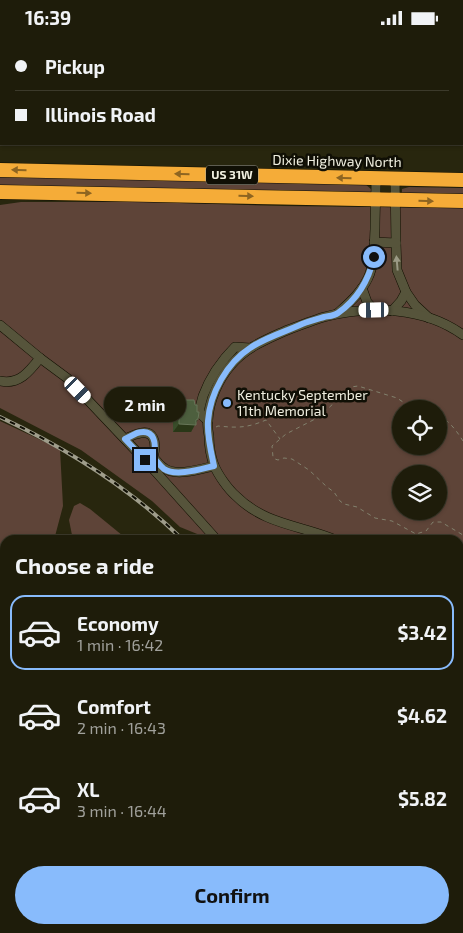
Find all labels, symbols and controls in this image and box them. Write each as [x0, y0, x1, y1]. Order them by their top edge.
text: 16:39 [25, 6, 71, 29]
text: Pickup [45, 55, 105, 78]
text: Illinois Road [45, 103, 156, 126]
street label: Dixie Highway North [272, 151, 402, 170]
road number: US 31W [206, 165, 258, 185]
one-way arrow [11, 166, 27, 174]
one-way arrow [174, 170, 190, 178]
one-way arrow [336, 173, 352, 181]
one-way arrow [76, 189, 92, 197]
one-way arrow [238, 192, 254, 200]
one-way arrow [418, 197, 434, 205]
route start [363, 246, 385, 268]
one-way arrow [393, 254, 401, 270]
car [358, 302, 389, 318]
car [62, 374, 93, 406]
place label: Kentucky September 11th Memorial [237, 386, 368, 419]
callout: 2 min [104, 387, 186, 423]
text: 2 min [125, 395, 165, 414]
marker: Kentucky September 11th Memorial [221, 397, 233, 409]
map controls [392, 400, 447, 520]
button: locate [392, 400, 447, 455]
route end [134, 449, 156, 471]
button: layers [392, 465, 447, 520]
text: Choose a ride [15, 552, 154, 578]
icon: car [17, 610, 62, 655]
text: Economy [77, 612, 159, 635]
text: $3.42 [398, 621, 447, 644]
text: 1 min · 16:42 [77, 635, 163, 654]
icon: car [17, 693, 62, 738]
text: Comfort [77, 695, 151, 718]
text: $4.62 [397, 704, 447, 727]
text: 2 min · 16:43 [77, 718, 166, 737]
icon: car [17, 776, 62, 821]
text: XL [77, 778, 99, 801]
text: $5.82 [398, 787, 447, 810]
text: 3 min · 16:44 [77, 801, 167, 820]
button: Confirm [15, 866, 449, 924]

